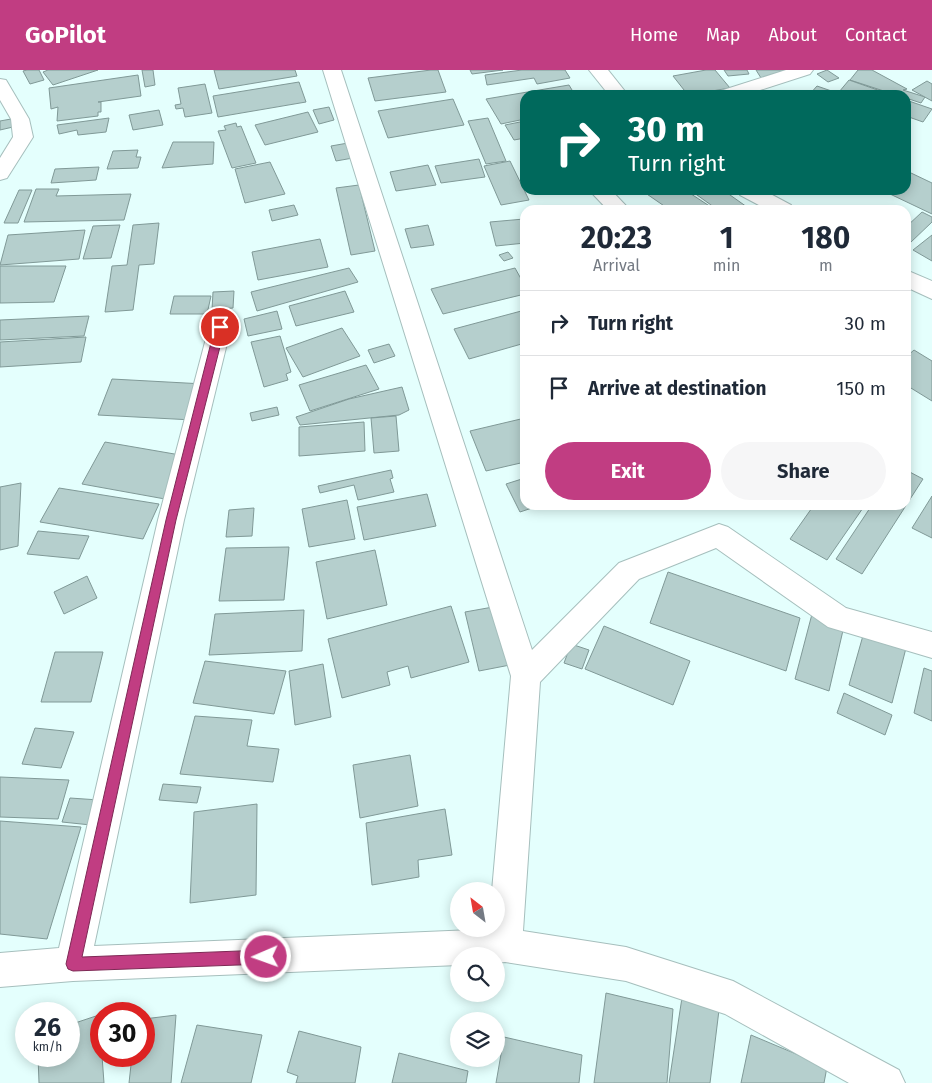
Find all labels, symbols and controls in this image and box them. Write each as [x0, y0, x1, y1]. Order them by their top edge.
text: GoPilot [25, 21, 106, 49]
text: Home [630, 24, 678, 46]
text: Map [706, 24, 740, 46]
text: About [768, 24, 817, 46]
text: Contact [845, 24, 907, 46]
text: 30 m [628, 108, 705, 150]
icon: right [545, 110, 610, 175]
text: Turn right [628, 150, 725, 177]
text: 20:23 [581, 220, 652, 256]
text: 1 [720, 220, 734, 256]
text: 180 [801, 220, 850, 256]
text: Arrival [593, 256, 640, 275]
text: min [713, 256, 740, 275]
text: m [819, 256, 833, 275]
pin [199, 306, 241, 348]
icon: right [545, 309, 573, 337]
text: Turn right [588, 312, 673, 335]
text: 30 m [845, 312, 886, 335]
icon: arrive [206, 313, 234, 341]
icon: arrive [545, 374, 573, 402]
text: Arrive at destination [588, 377, 767, 400]
text: 150 m [836, 377, 886, 400]
button: Exit [545, 442, 711, 500]
button: Share [721, 442, 886, 500]
north arrow [450, 882, 505, 938]
map controls [450, 882, 505, 1067]
position arrow [239, 930, 291, 982]
button: search [450, 947, 505, 1002]
speed limit sign: 30 [90, 1002, 155, 1067]
button: layers [450, 1012, 505, 1067]
text: 26 [34, 1013, 61, 1043]
text: km/h [33, 1040, 62, 1054]

